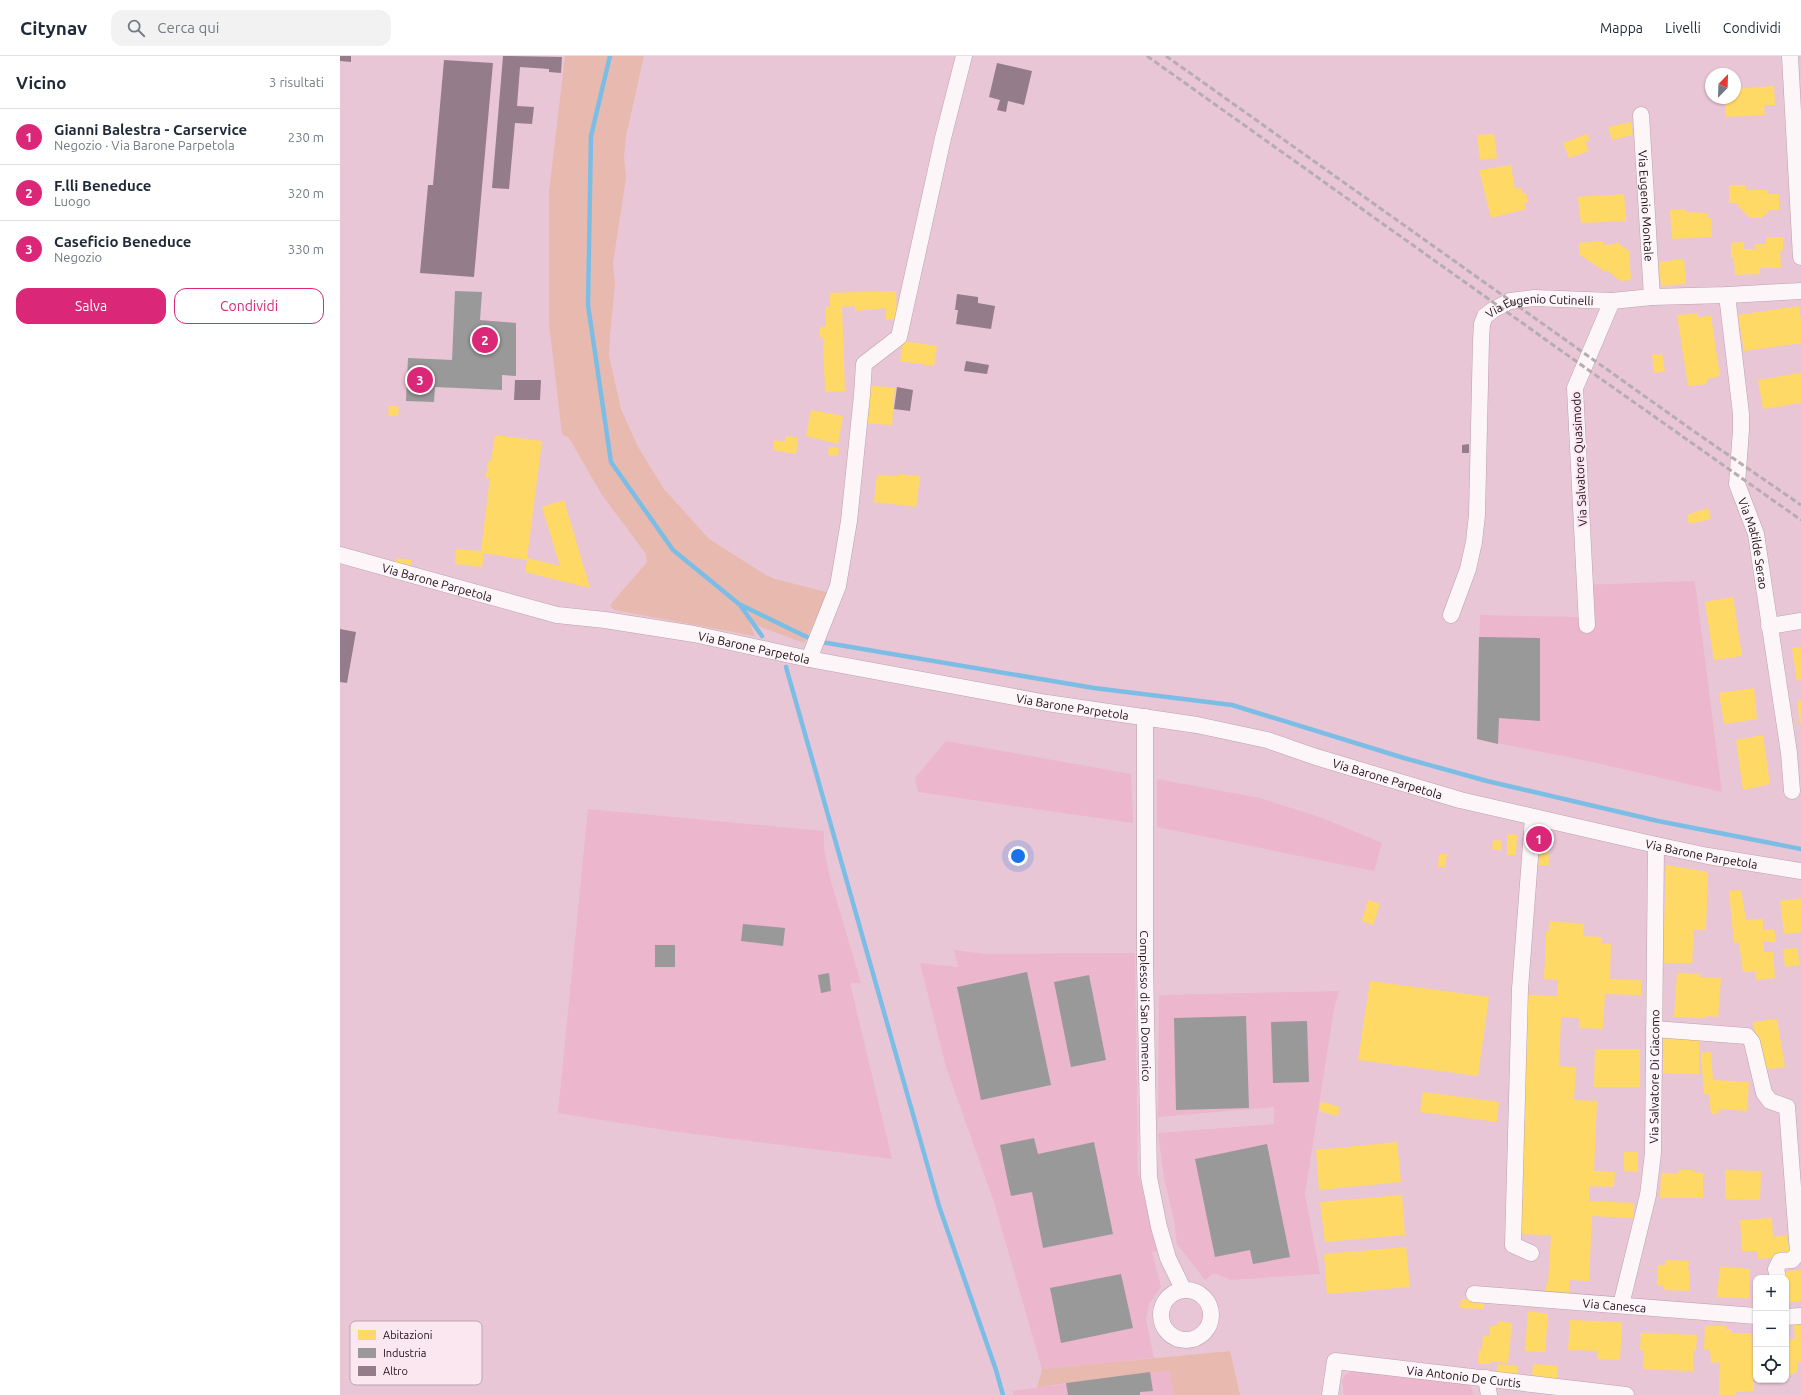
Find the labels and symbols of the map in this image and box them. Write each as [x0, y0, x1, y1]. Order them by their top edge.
north arrow [1705, 68, 1741, 104]
street label: Via Eugenio Montale [1637, 150, 1656, 262]
street label: Via Eugenio Cutinelli [1483, 291, 1594, 320]
pin: 2 [472, 325, 498, 355]
pin: 3 [407, 365, 433, 395]
street label: Via Salvatore Quasimodo [1569, 391, 1589, 527]
street label: Via Matilde Serao [1736, 496, 1771, 590]
street label: Via Barone Parpetola [381, 560, 494, 603]
street label: Via Barone Parpetola [697, 629, 811, 666]
street label: Via Barone Parpetola [1015, 691, 1130, 721]
street label: Via Barone Parpetola [1331, 756, 1444, 801]
pin: 1 [1526, 824, 1552, 854]
street label: Via Barone Parpetola [1644, 836, 1759, 870]
your location [1008, 846, 1028, 866]
street label: Complesso di San Domenico [1139, 930, 1154, 1082]
street label: Via Salvatore Di Giacomo [1647, 1009, 1661, 1144]
street label: Via Canesca [1582, 1296, 1647, 1314]
legend [350, 1321, 482, 1385]
text: Abitazioni [383, 1329, 432, 1341]
text: Industria [383, 1347, 426, 1359]
street label: Via Antonio De Curtis [1406, 1363, 1522, 1389]
text: Altro [383, 1365, 408, 1377]

